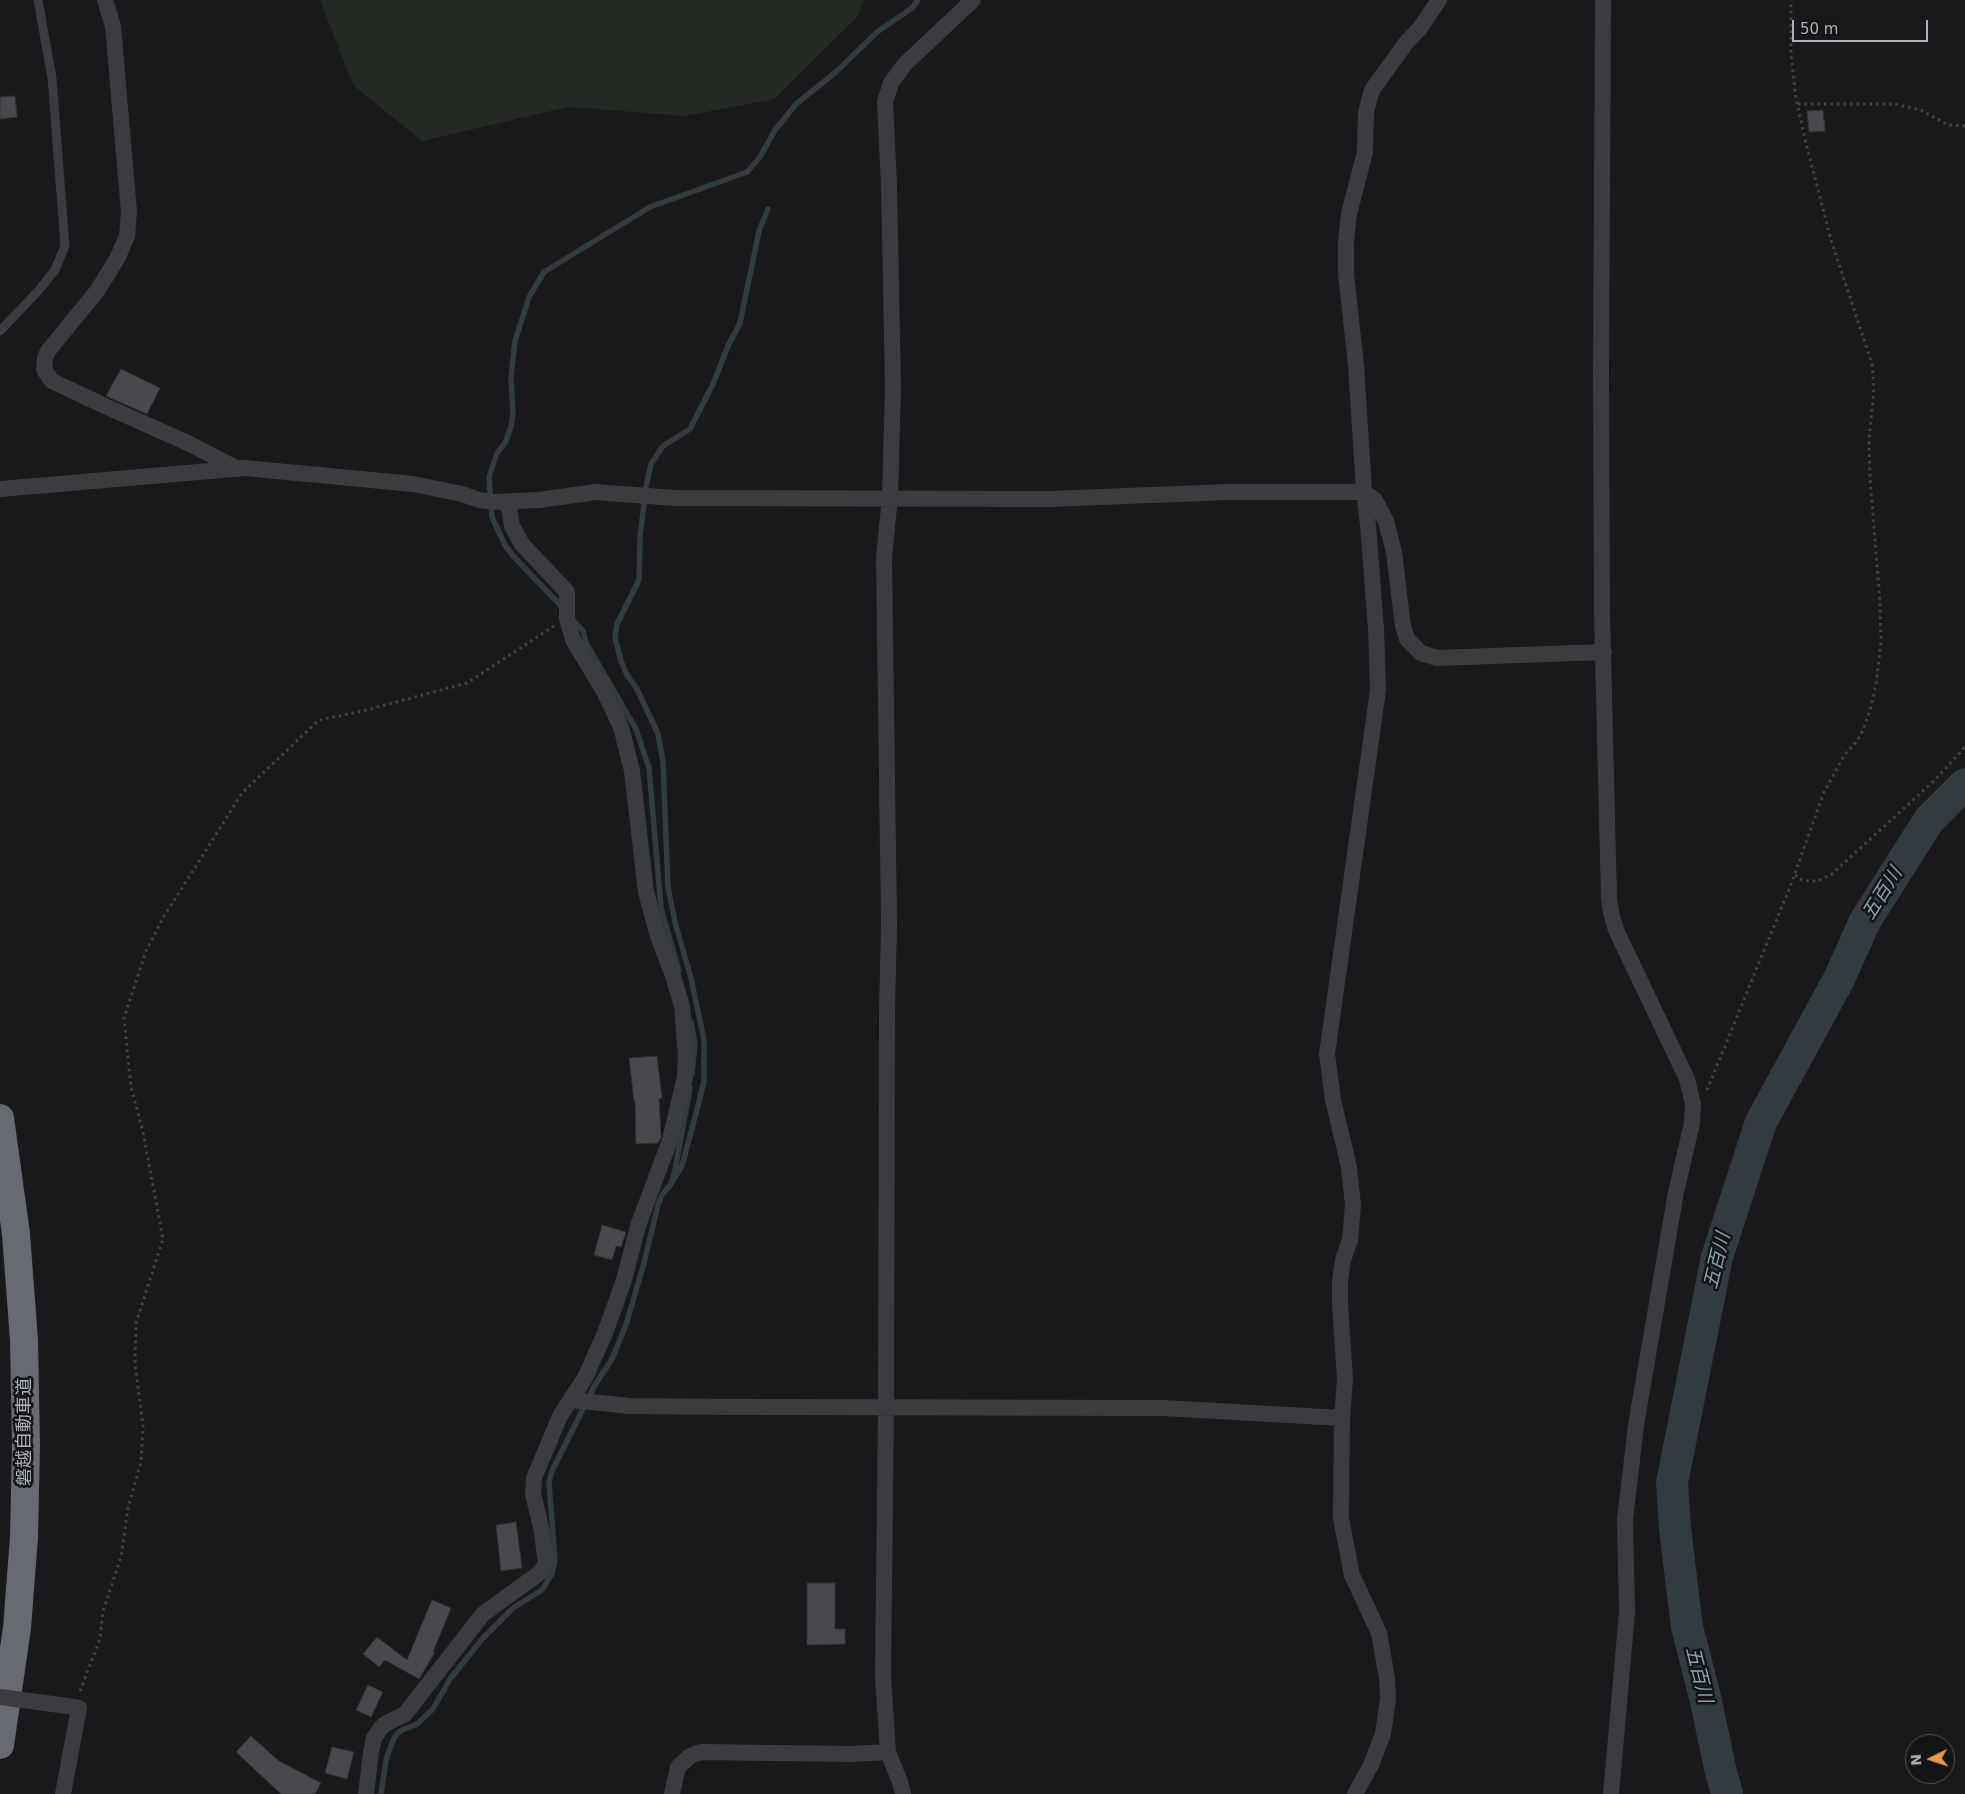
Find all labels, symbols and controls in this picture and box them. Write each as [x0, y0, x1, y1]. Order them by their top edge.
scale bar [1795, 10, 1931, 42]
text: 50 m [1800, 20, 1838, 38]
water label: 五百川 [1858, 864, 1908, 924]
water label: 五百川 [1700, 1231, 1736, 1291]
street label: 磐越自動車道 [14, 1378, 36, 1486]
water label: 五百川 [1680, 1645, 1716, 1705]
north arrow [1905, 1734, 1955, 1784]
text: N [1908, 1754, 1924, 1766]

